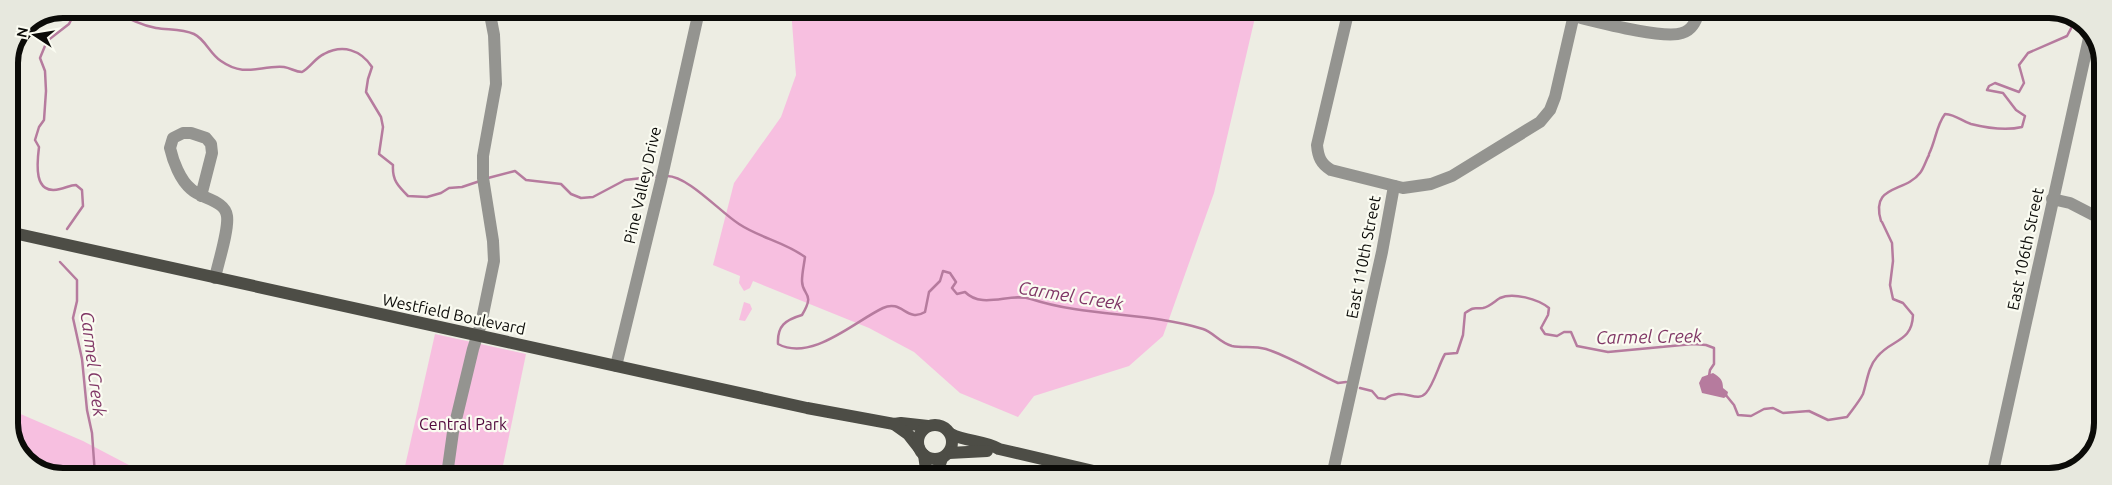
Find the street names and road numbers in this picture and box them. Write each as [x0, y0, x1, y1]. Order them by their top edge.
street label: Pine Valley Drive [620, 125, 664, 245]
street label: East 106th Street [2003, 185, 2047, 312]
street label: East 110th Street [1342, 193, 1384, 320]
street label: Westfield Boulevard [381, 290, 527, 338]

